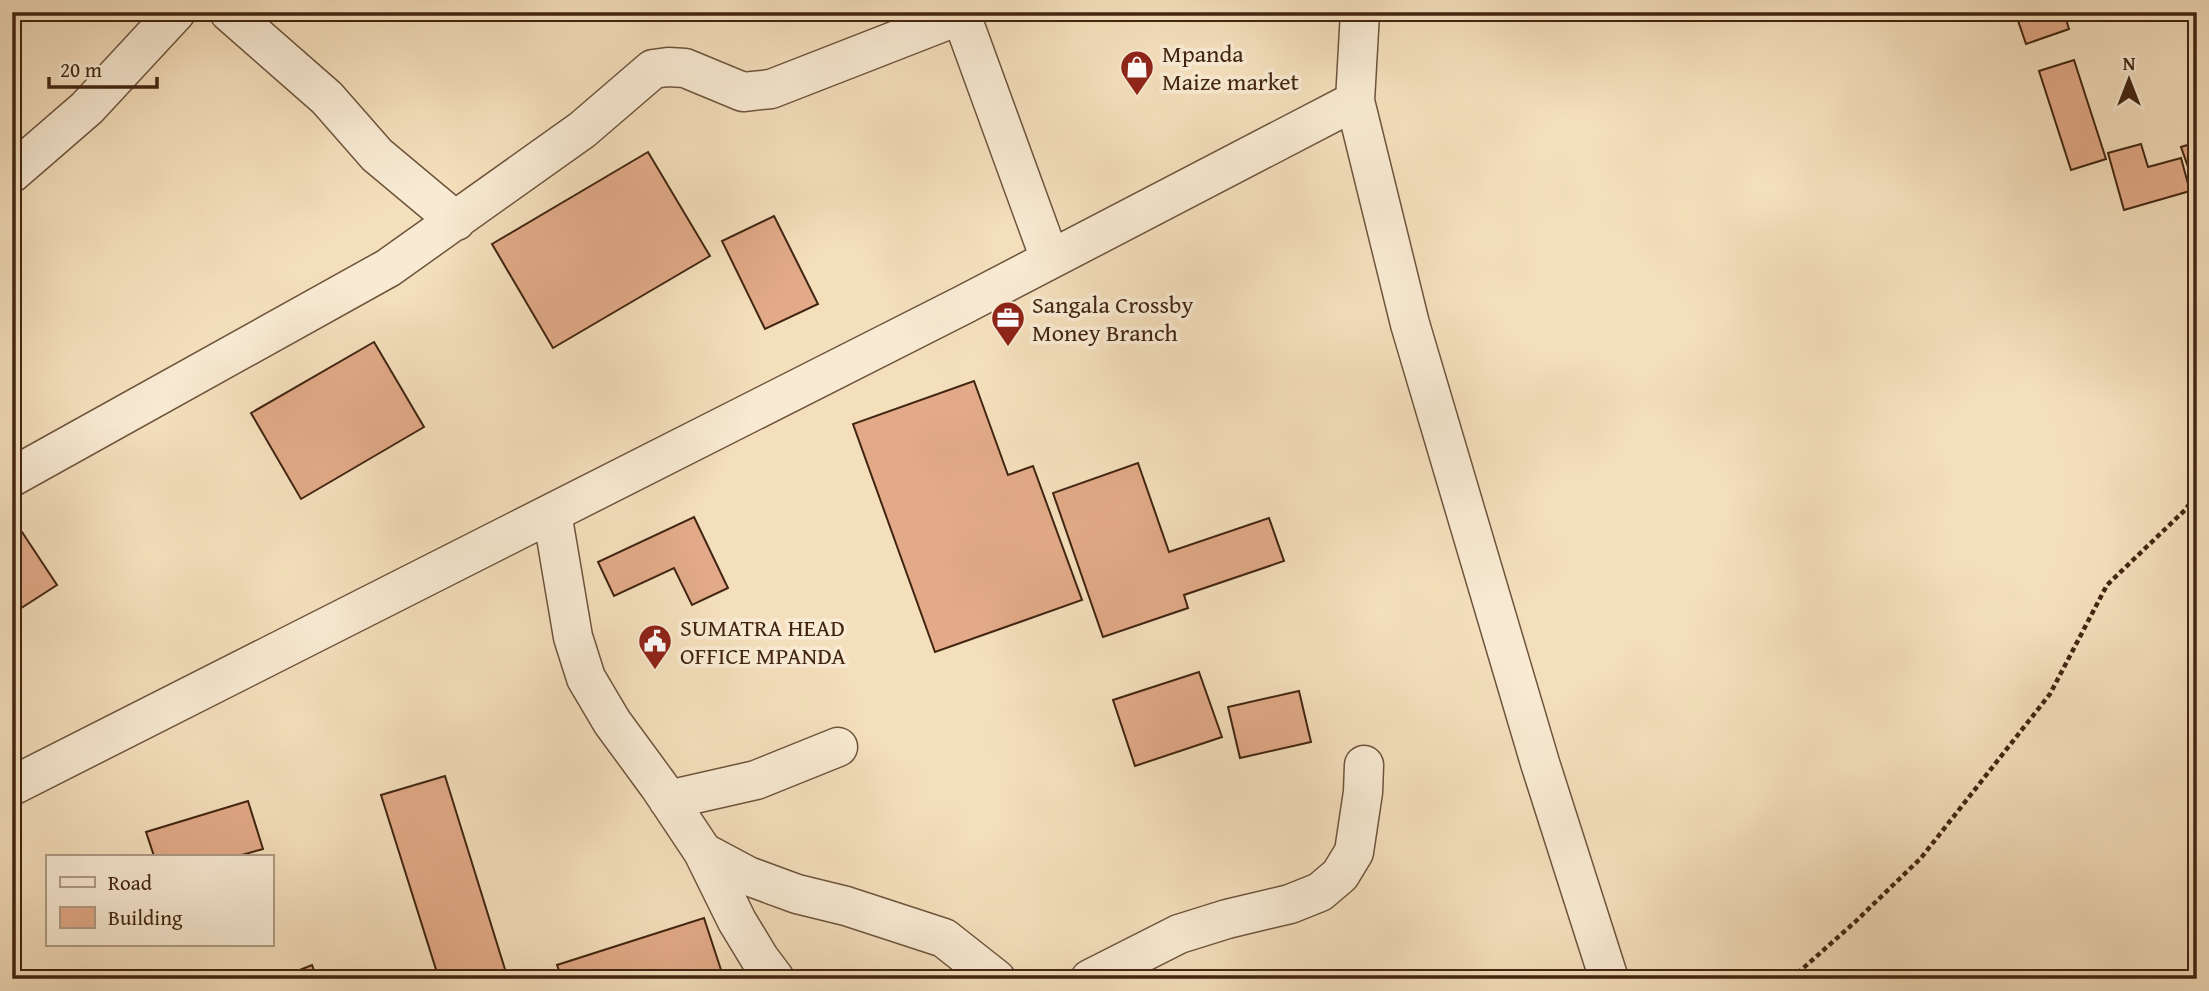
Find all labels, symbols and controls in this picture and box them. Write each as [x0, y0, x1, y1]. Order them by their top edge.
place label: Mpanda Maize market [1162, 36, 1300, 99]
scale bar [49, 46, 158, 90]
north arrow [2094, 46, 2164, 116]
shop icon: Mpanda Maize market [1118, 48, 1156, 97]
text: N [2123, 49, 2136, 77]
text: 20 m [60, 54, 102, 85]
place label: Sangala Crossby Money Branch [1032, 287, 1193, 350]
office icon: Sangala Crossby Money Branch [989, 299, 1027, 348]
place label: SUMATRA HEAD OFFICE MPANDA [680, 610, 846, 673]
public building icon: SUMATRA HEAD OFFICE MPANDA [636, 622, 674, 671]
legend [46, 855, 273, 946]
text: Road [108, 867, 153, 898]
text: Building [108, 902, 183, 933]

